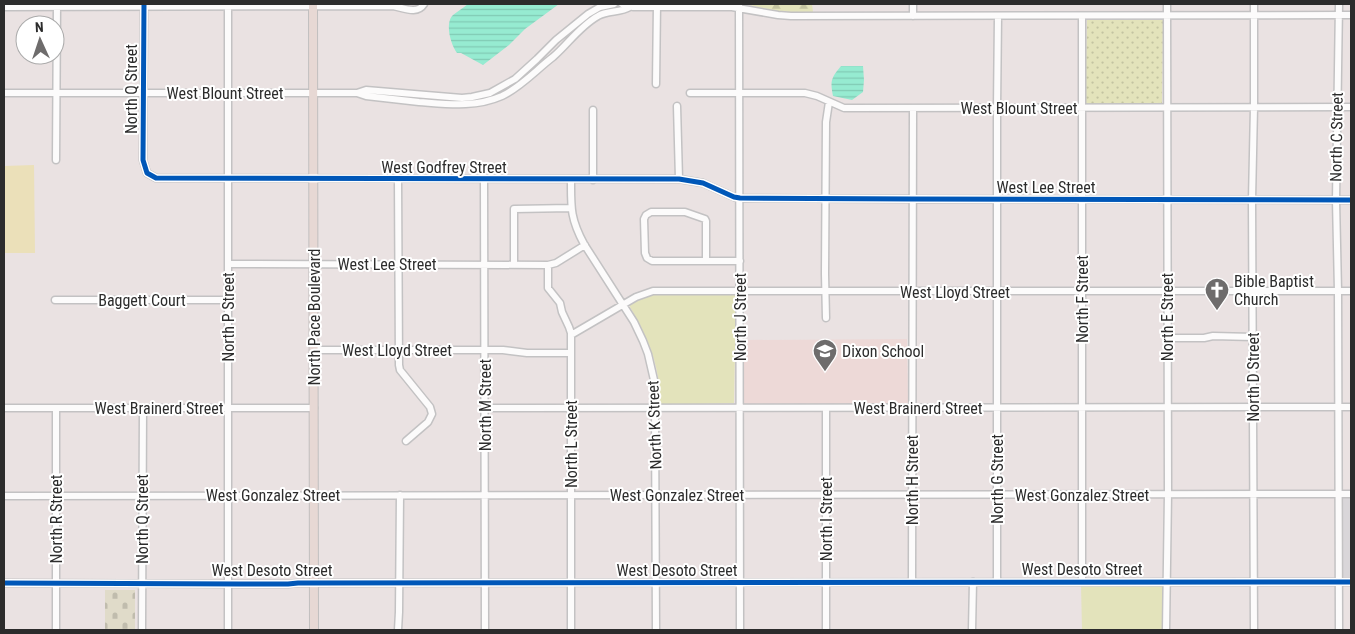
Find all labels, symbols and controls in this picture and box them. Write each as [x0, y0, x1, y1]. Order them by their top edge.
north arrow [15, 15, 65, 65]
text: N [35, 19, 44, 35]
street label: North Q Street [122, 44, 141, 134]
street label: West Blount Street [167, 84, 284, 103]
street label: North C Street [1326, 92, 1347, 182]
street label: West Blount Street [961, 99, 1078, 118]
street label: West Godfrey Street [381, 158, 507, 177]
street label: West Lee Street [997, 178, 1096, 197]
street label: North Pace Boulevard [305, 249, 324, 385]
street label: West Lee Street [338, 255, 437, 274]
street label: North F Street [1073, 255, 1092, 343]
street label: North P Street [219, 272, 238, 362]
place label: Bible Baptist Church [1234, 272, 1314, 309]
street label: North J Street [731, 273, 750, 361]
street label: North E Street [1158, 273, 1177, 361]
church icon: Bible Baptist Church [1204, 277, 1230, 311]
street label: West Lloyd Street [900, 283, 1010, 302]
street label: Baggett Court [98, 291, 186, 310]
street label: North D Street [1244, 332, 1263, 422]
school or university icon: Dixon School [812, 338, 838, 372]
street label: West Lloyd Street [342, 341, 452, 360]
place label: Dixon School [842, 342, 924, 361]
street label: North M Street [476, 358, 495, 451]
street label: North K Street [643, 380, 666, 470]
street label: West Brainerd Street [95, 399, 224, 418]
street label: West Brainerd Street [854, 399, 983, 418]
street label: North L Street [562, 400, 581, 488]
street label: North G Street [988, 434, 1007, 524]
street label: North H Street [903, 435, 922, 525]
street label: North R Street [47, 474, 66, 564]
street label: North Q Street [133, 474, 152, 564]
street label: North I Street [817, 476, 836, 561]
street label: West Gonzalez Street [206, 486, 340, 505]
street label: West Gonzalez Street [610, 486, 744, 505]
street label: West Gonzalez Street [1015, 486, 1149, 505]
street label: West Desoto Street [1022, 560, 1143, 579]
street label: West Desoto Street [212, 561, 333, 580]
street label: West Desoto Street [617, 561, 738, 580]

